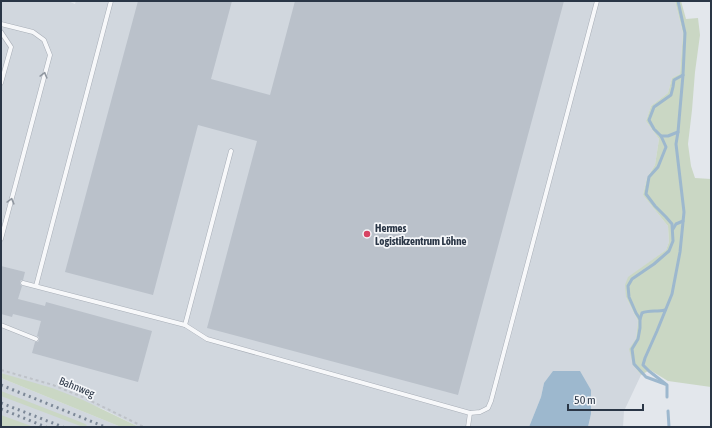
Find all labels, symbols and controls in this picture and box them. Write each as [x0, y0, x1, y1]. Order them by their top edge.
one-way arrow [40, 72, 48, 78]
one-way arrow [6, 198, 15, 205]
place label: Hermes Logistikzentrum Löhne [375, 222, 467, 247]
marker: Hermes Logistikzentrum Löhne [362, 229, 372, 239]
street label: Bahnweg [58, 374, 97, 400]
scale bar [568, 386, 643, 412]
text: 50 m [574, 393, 596, 407]

